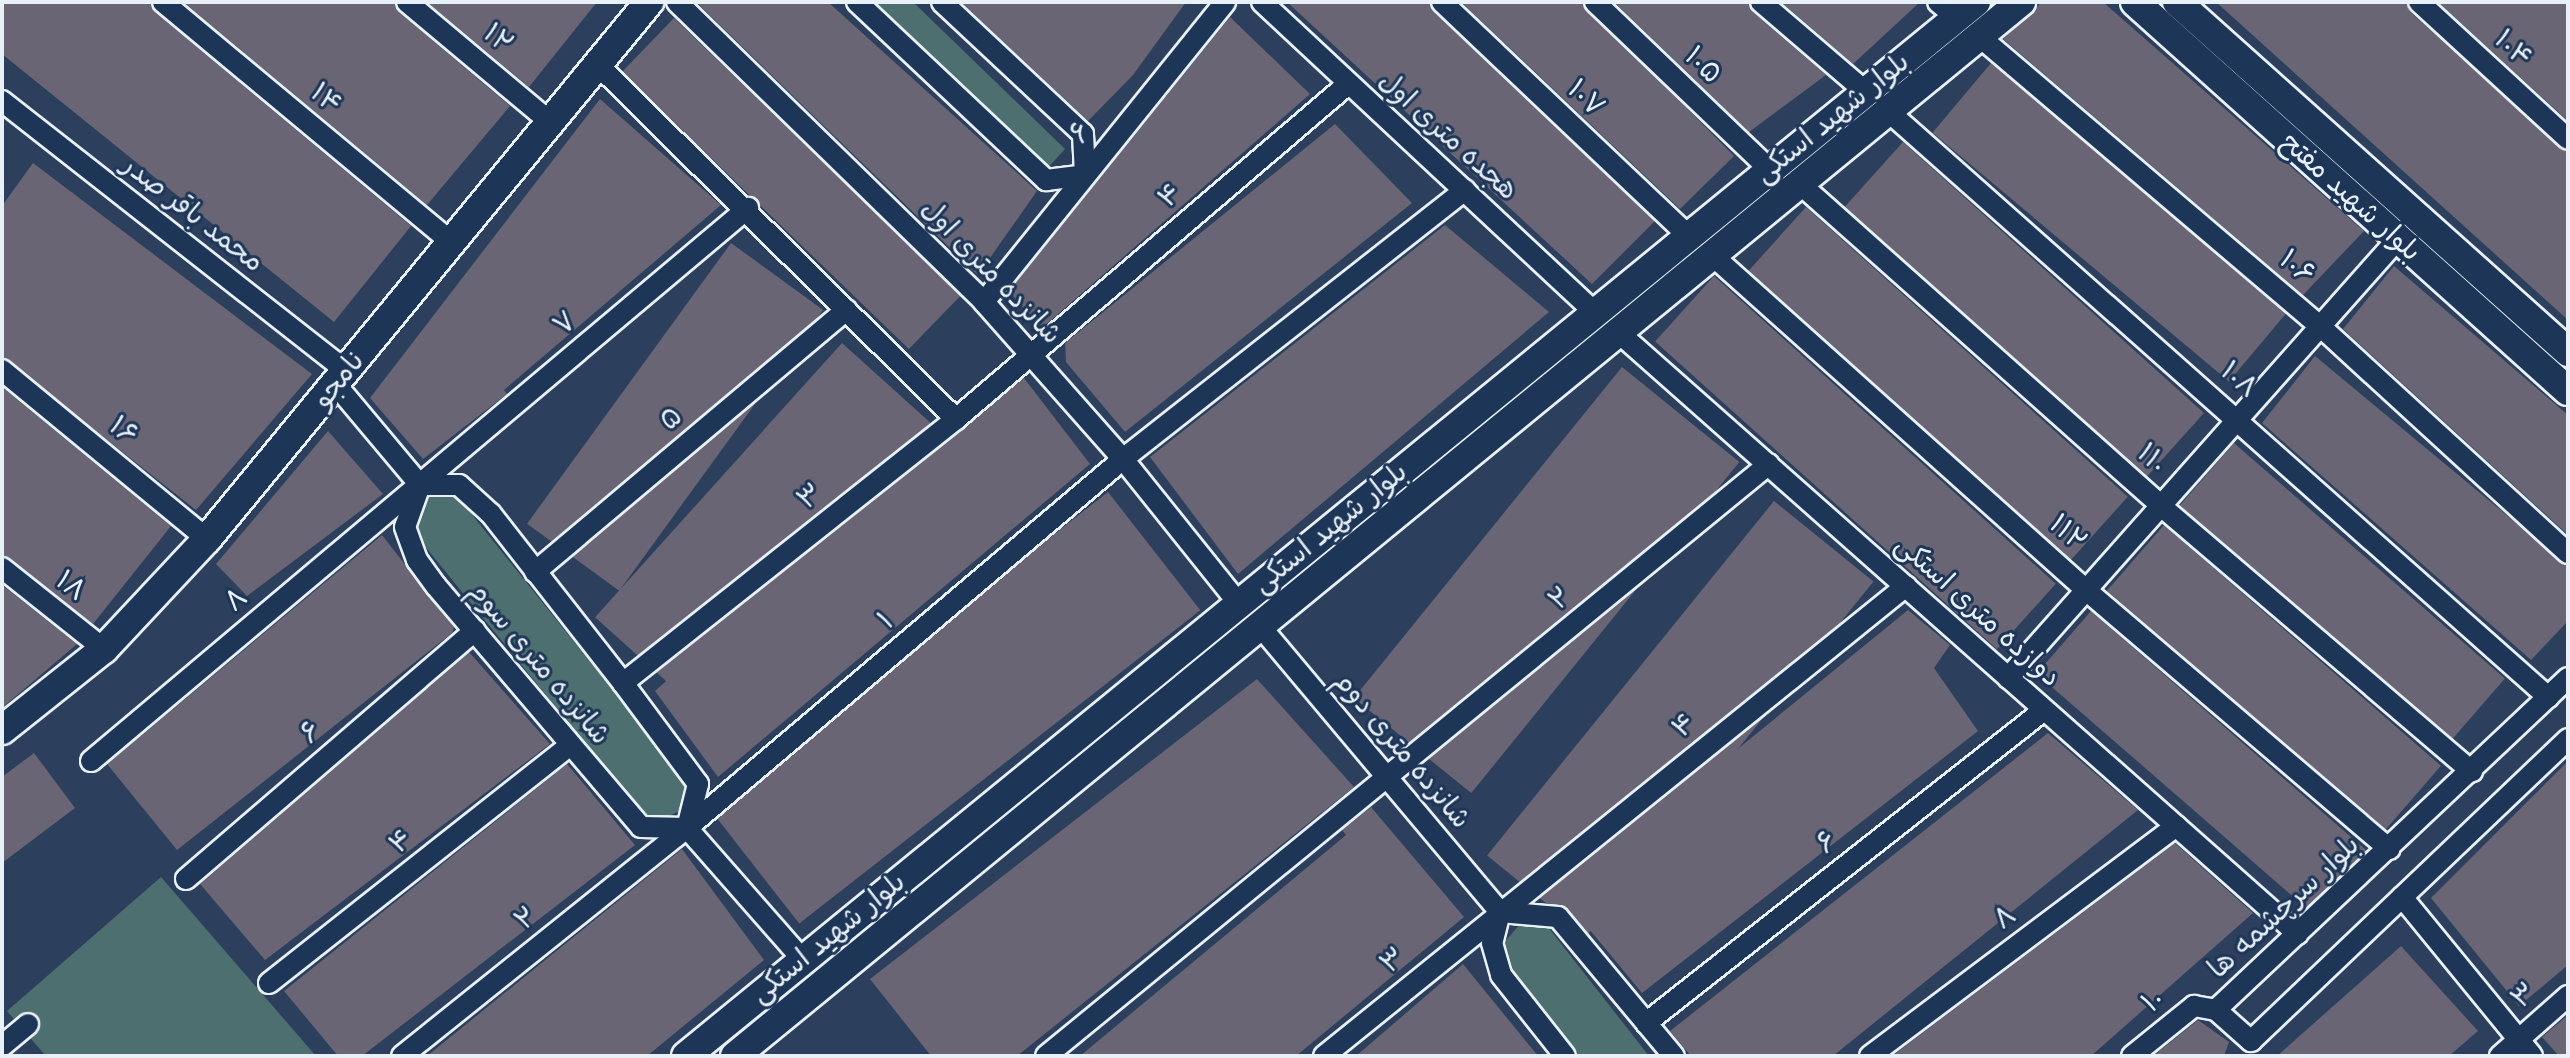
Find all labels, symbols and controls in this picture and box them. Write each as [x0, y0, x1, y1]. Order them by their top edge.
street label: ۱۲ [475, 18, 519, 62]
street label: ۱۰۴ [2486, 24, 2538, 76]
street label: ۱۰۵ [1676, 40, 1728, 92]
street label: بلوار شهید استکی [1749, 46, 1917, 192]
street label: هجده متری اول [1370, 66, 1524, 208]
street label: ۱۰۷ [1559, 73, 1611, 125]
street label: ۱۴ [302, 77, 348, 123]
street label: ۶ [1064, 117, 1100, 151]
street label: بلوار شهید مفتح [2273, 126, 2427, 270]
street label: محمد باقر صدر [114, 149, 270, 281]
street label: ۴ [1152, 177, 1190, 217]
street label: شانزده متری اول [913, 194, 1067, 352]
street label: ۱۰۶ [2271, 243, 2321, 293]
street label: ۷ [548, 306, 584, 344]
street label: نامجو [307, 346, 373, 416]
street label: ۱۰۸ [2212, 356, 2264, 406]
street label: ۵ [654, 401, 690, 439]
street label: ۱۶ [101, 410, 143, 454]
street label: ۱۱۰ [2129, 438, 2173, 482]
street label: بلوار شهید استکی [1247, 456, 1415, 602]
street label: ۳ [792, 478, 830, 518]
street label: ۱۱۲ [2041, 508, 2093, 560]
street label: دوازده متری استکی [1887, 529, 2067, 695]
street label: ۱۸ [48, 565, 92, 609]
street label: شانزده متری سوم [460, 576, 616, 752]
street label: ۲ [1543, 581, 1579, 619]
street label: ۸ [219, 582, 255, 620]
street label: ۱ [872, 606, 902, 638]
street label: شانزده متری دوم [1325, 666, 1477, 836]
street label: ۴ [1666, 707, 1704, 747]
street label: ۶ [295, 716, 329, 752]
street label: ۴ [383, 823, 421, 863]
street label: ۶ [1811, 826, 1845, 862]
street label: بلوار سرچشمه ها [2202, 829, 2368, 987]
street label: بلوار شهید استکی [745, 866, 913, 1012]
street label: ۸ [1988, 900, 2024, 938]
street label: ۲ [509, 901, 545, 939]
street label: ۳ [1375, 942, 1413, 982]
street label: ۳ [2505, 977, 2545, 1017]
street label: ۱۰ [2136, 983, 2172, 1021]

